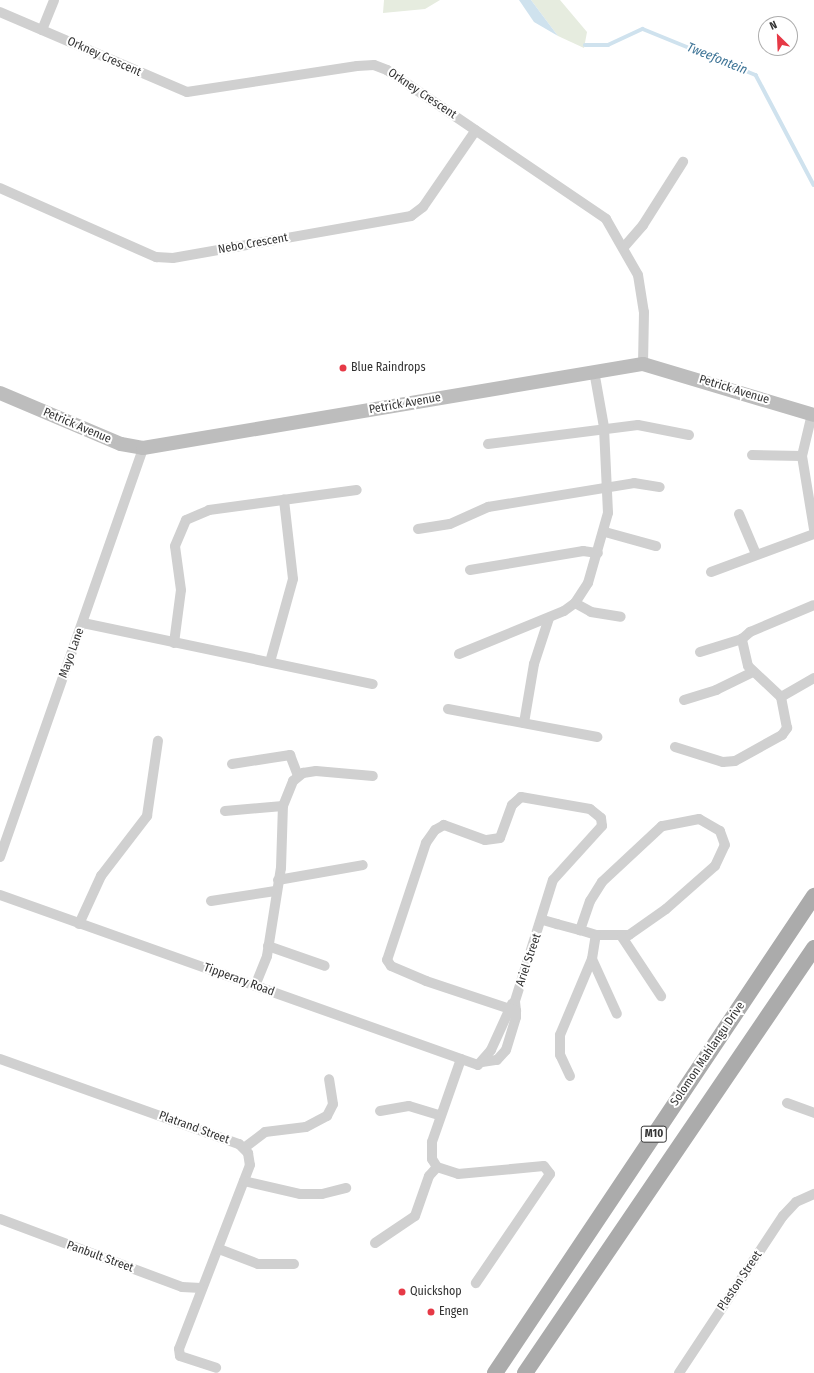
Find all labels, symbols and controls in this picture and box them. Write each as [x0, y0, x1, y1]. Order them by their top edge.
north arrow [758, 16, 798, 56]
text: N [768, 18, 779, 33]
street label: Orkney Crescent [65, 34, 143, 80]
water label: Tweefontein [684, 40, 750, 78]
street label: Orkney Crescent [385, 66, 459, 122]
street label: Nebo Crescent [217, 231, 289, 257]
place label: Blue Raindrops [351, 361, 426, 375]
marker: Blue Raindrops [338, 363, 348, 373]
street label: Petrick Avenue [697, 373, 771, 407]
street label: Petrick Avenue [368, 391, 442, 417]
street label: Petrick Avenue [41, 405, 113, 447]
street label: Mayo Lane [56, 626, 88, 680]
street label: Ariel Street [513, 932, 545, 988]
street label: Tipperary Road [202, 961, 276, 999]
street label: Solomon Mahlangu Drive [668, 999, 748, 1109]
street label: Platrand Street [157, 1109, 231, 1147]
road number: M10 [640, 1125, 668, 1143]
street label: Panbult Street [65, 1238, 135, 1276]
street label: Plaston Street [715, 1248, 765, 1314]
place label: Quickshop [410, 1285, 462, 1299]
marker: Quickshop [397, 1287, 407, 1297]
place label: Engen [439, 1305, 469, 1319]
marker: Engen [426, 1307, 436, 1317]

